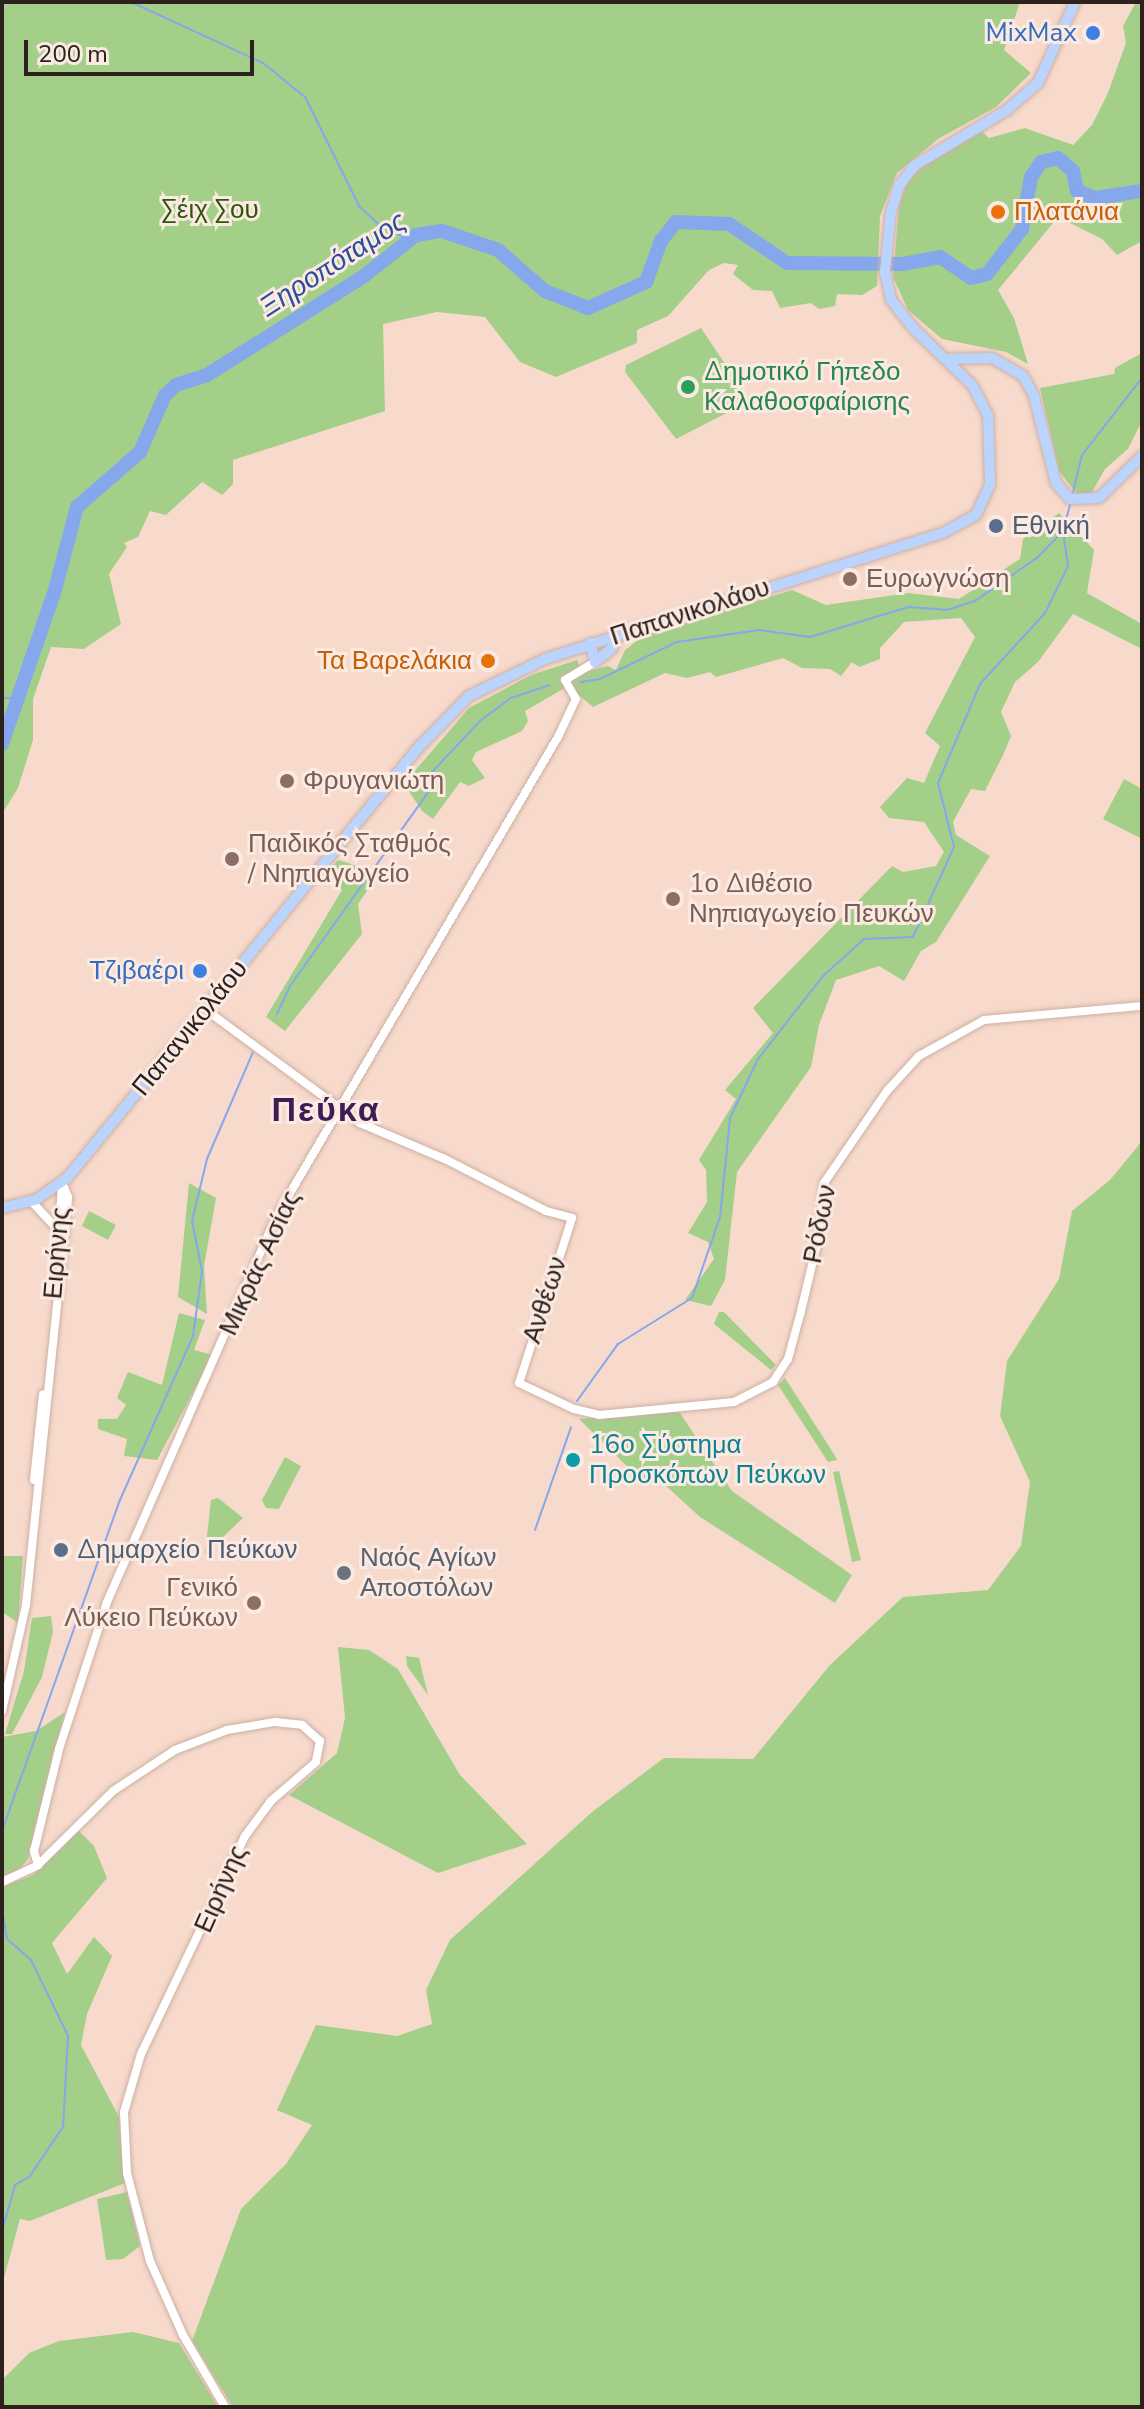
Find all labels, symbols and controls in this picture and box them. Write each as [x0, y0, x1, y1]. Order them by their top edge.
place label: MixMax [985, 17, 1077, 49]
scale bar [28, 24, 258, 74]
marker: MixMax [1084, 24, 1102, 42]
text: 200 m [38, 38, 108, 70]
park label: Σέιχ Σου [161, 194, 259, 226]
place label: Πλατάνια [1014, 196, 1119, 228]
marker: Πλατάνια [989, 203, 1007, 221]
water label: Ξηροπόταμος [254, 204, 412, 324]
place label: Δημοτικό Γήπεδο Καλαθοσφαίρισης [704, 356, 910, 418]
marker: Δημοτικό Γήπεδο Καλαθοσφαίρισης [679, 378, 697, 396]
place label: Εθνική [1012, 510, 1090, 542]
marker: Εθνική [987, 517, 1005, 535]
place label: Ευρωγνώση [866, 563, 1009, 595]
marker: Ευρωγνώση [841, 570, 859, 588]
street label: Παπανικολάου [606, 572, 774, 652]
place label: Τα Βαρελάκια [317, 645, 472, 677]
marker: Τα Βαρελάκια [479, 652, 497, 670]
place label: Φρυγανιώτη [303, 765, 444, 797]
marker: Φρυγανιώτη [278, 772, 296, 790]
place label: Παιδικός Σταθμός / Νηπιαγωγείο [248, 828, 451, 890]
marker: Παιδικός Σταθμός / Νηπιαγωγείο [223, 850, 241, 868]
place label: 1ο Διθέσιο Νηπιαγωγείο Πευκών [689, 868, 934, 930]
marker: 1ο Διθέσιο Νηπιαγωγείο Πευκών [664, 890, 682, 908]
street label: Παπανικολάου [126, 954, 254, 1102]
place label: Τζιβαέρι [89, 955, 184, 987]
marker: Τζιβαέρι [191, 962, 209, 980]
district label: Πεύκα [271, 1091, 381, 1131]
street label: Ρόδων [797, 1182, 843, 1266]
street label: Μικράς Ασίας [213, 1186, 307, 1340]
street label: Ειρήνης [37, 1206, 77, 1300]
street label: Ανθέων [516, 1253, 574, 1347]
place label: 16ο Σύστημα Προσκόπων Πεύκων [589, 1429, 826, 1490]
marker: 16ο Σύστημα Προσκόπων Πεύκων [564, 1451, 582, 1469]
place label: Δημαρχείο Πεύκων [77, 1534, 298, 1566]
marker: Δημαρχείο Πεύκων [52, 1541, 70, 1559]
place label: Ναός Αγίων Αποστόλων [360, 1542, 496, 1604]
marker: Ναός Αγίων Αποστόλων [335, 1564, 353, 1582]
place label: Γενικό Λύκειο Πεύκων [64, 1572, 238, 1634]
marker: Γενικό Λύκειο Πεύκων [245, 1594, 263, 1612]
street label: Ειρήνης [188, 1840, 254, 1938]

